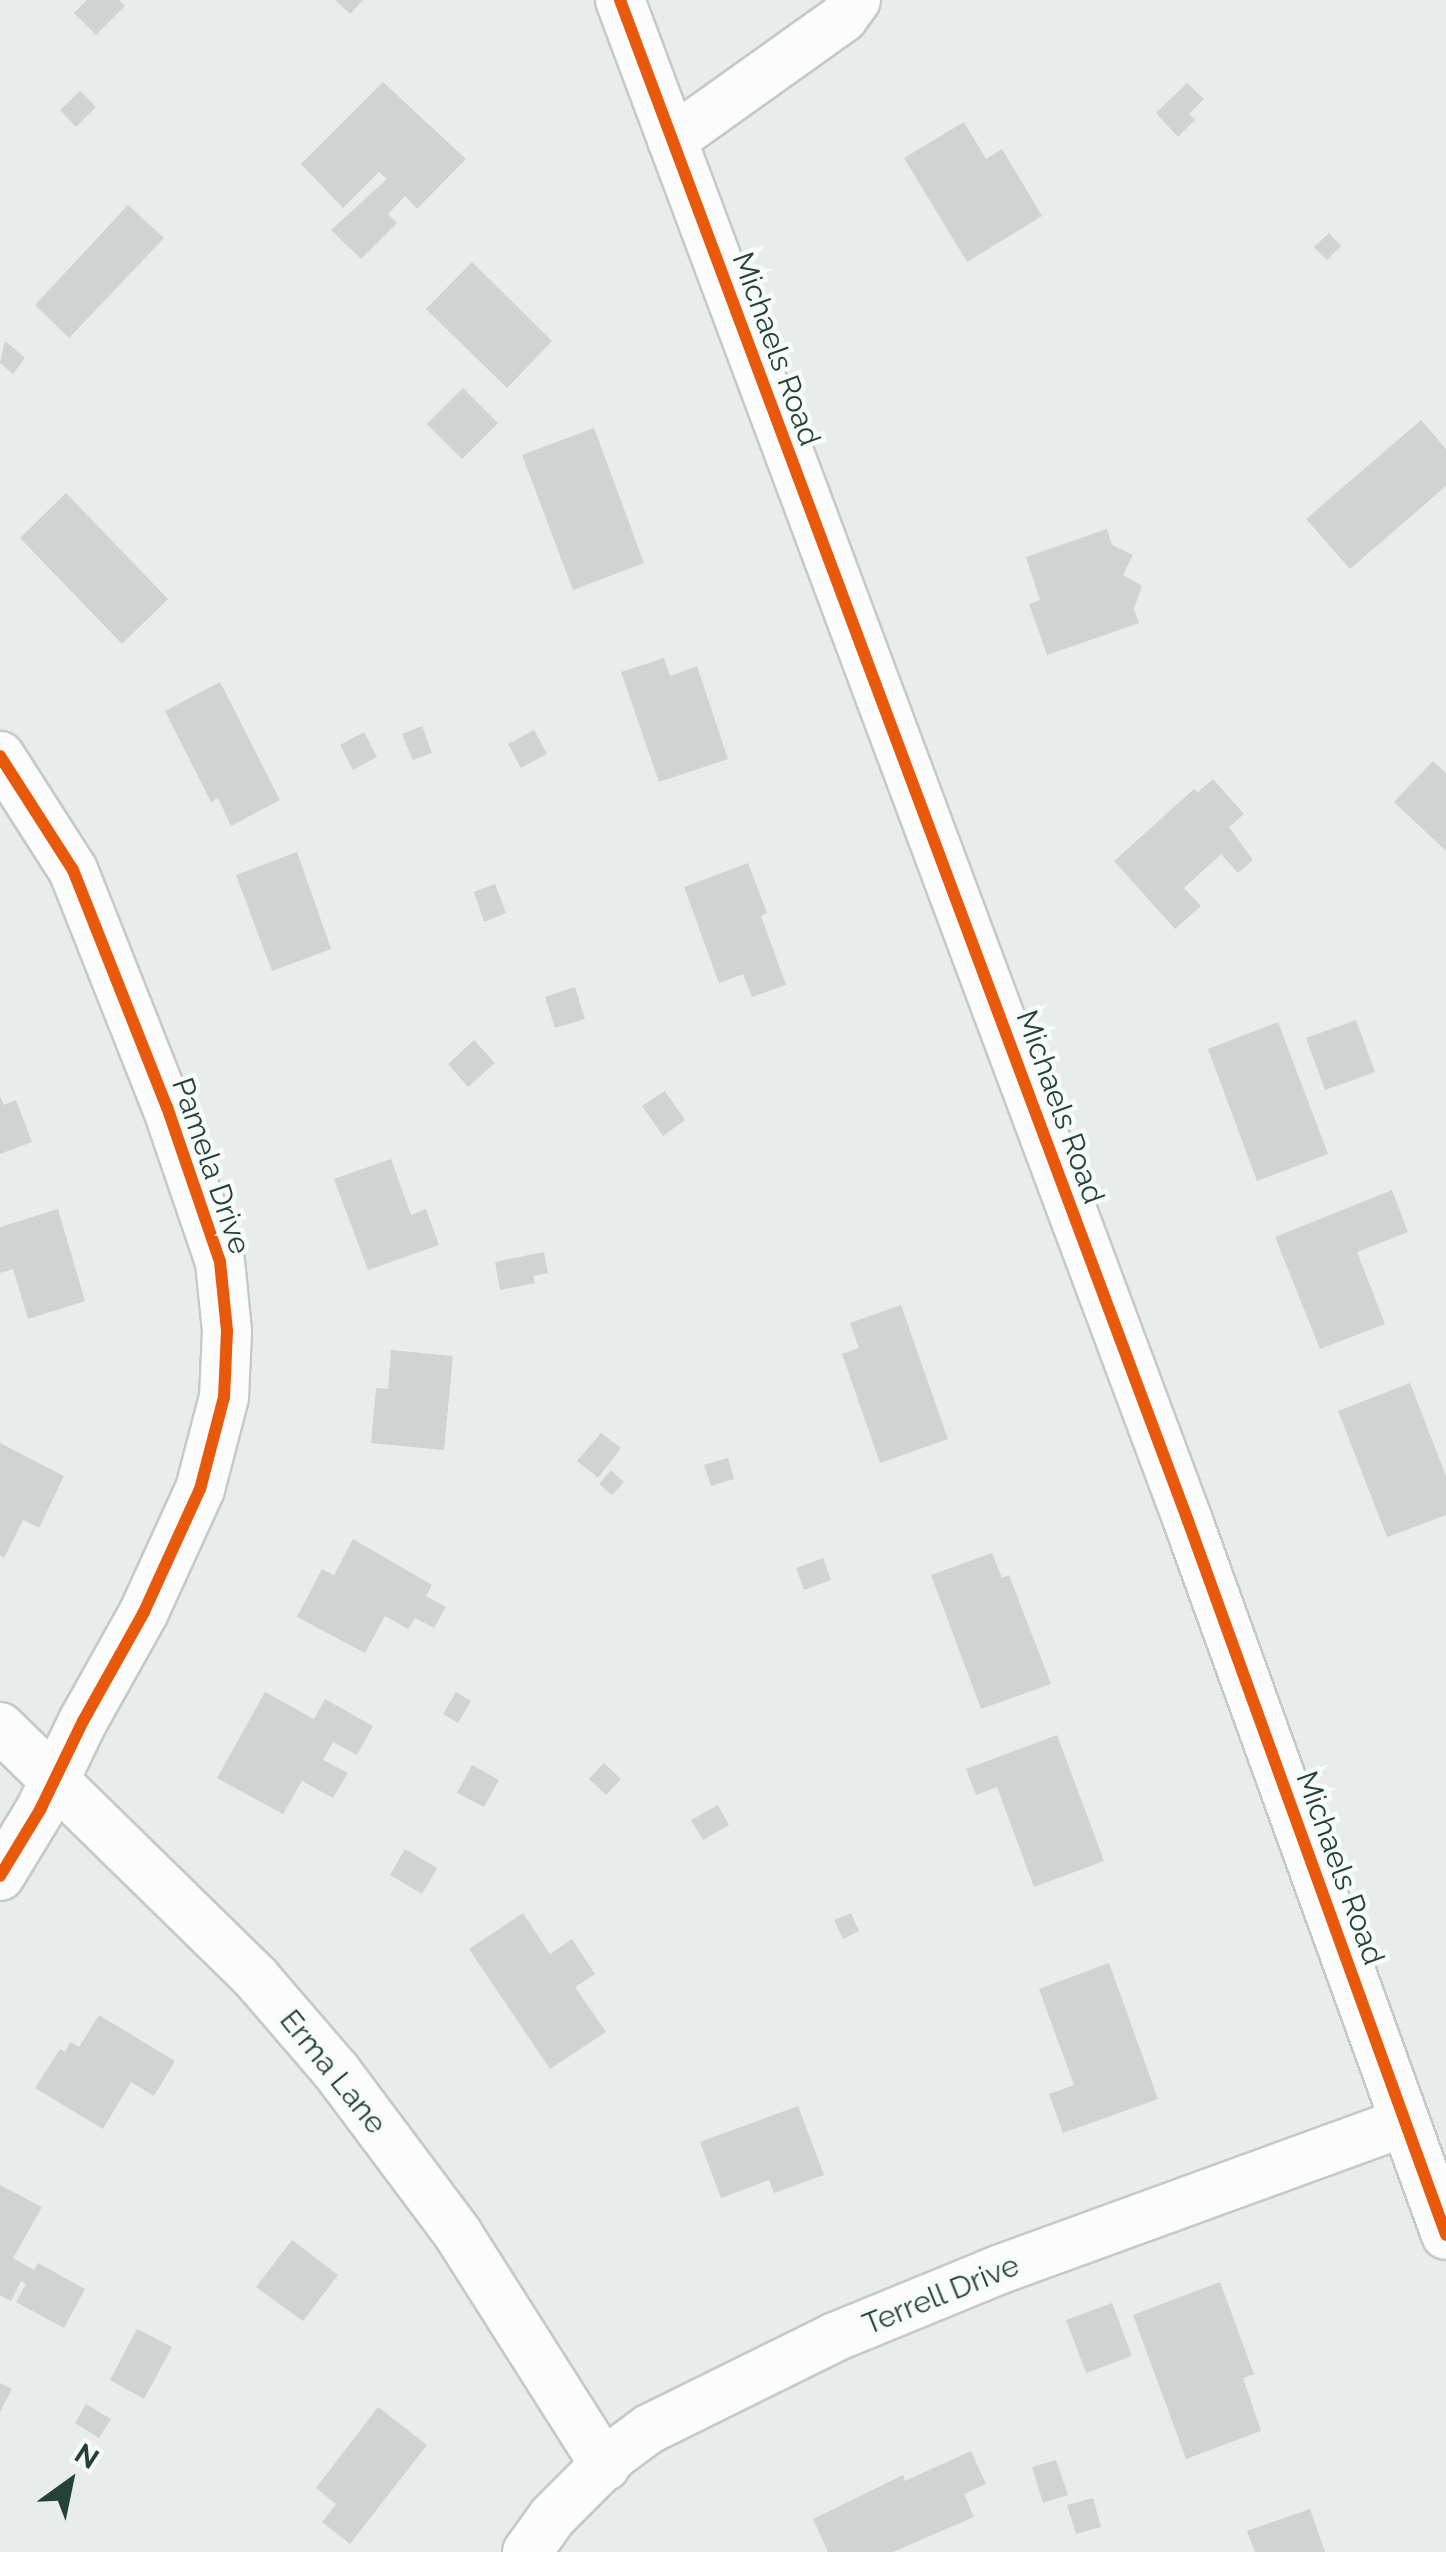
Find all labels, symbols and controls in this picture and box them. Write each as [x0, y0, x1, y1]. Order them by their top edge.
street label: Michaels Road [724, 247, 828, 451]
street label: Michaels Road [1008, 1005, 1112, 1209]
street label: Pamela Drive [164, 1073, 258, 1259]
street label: Michaels Road [1288, 1766, 1392, 1970]
street label: Erma Lane [272, 2003, 394, 2141]
street label: Terrell Drive [857, 2247, 1025, 2343]
north arrow [20, 2432, 120, 2532]
text: N [69, 2437, 105, 2476]

